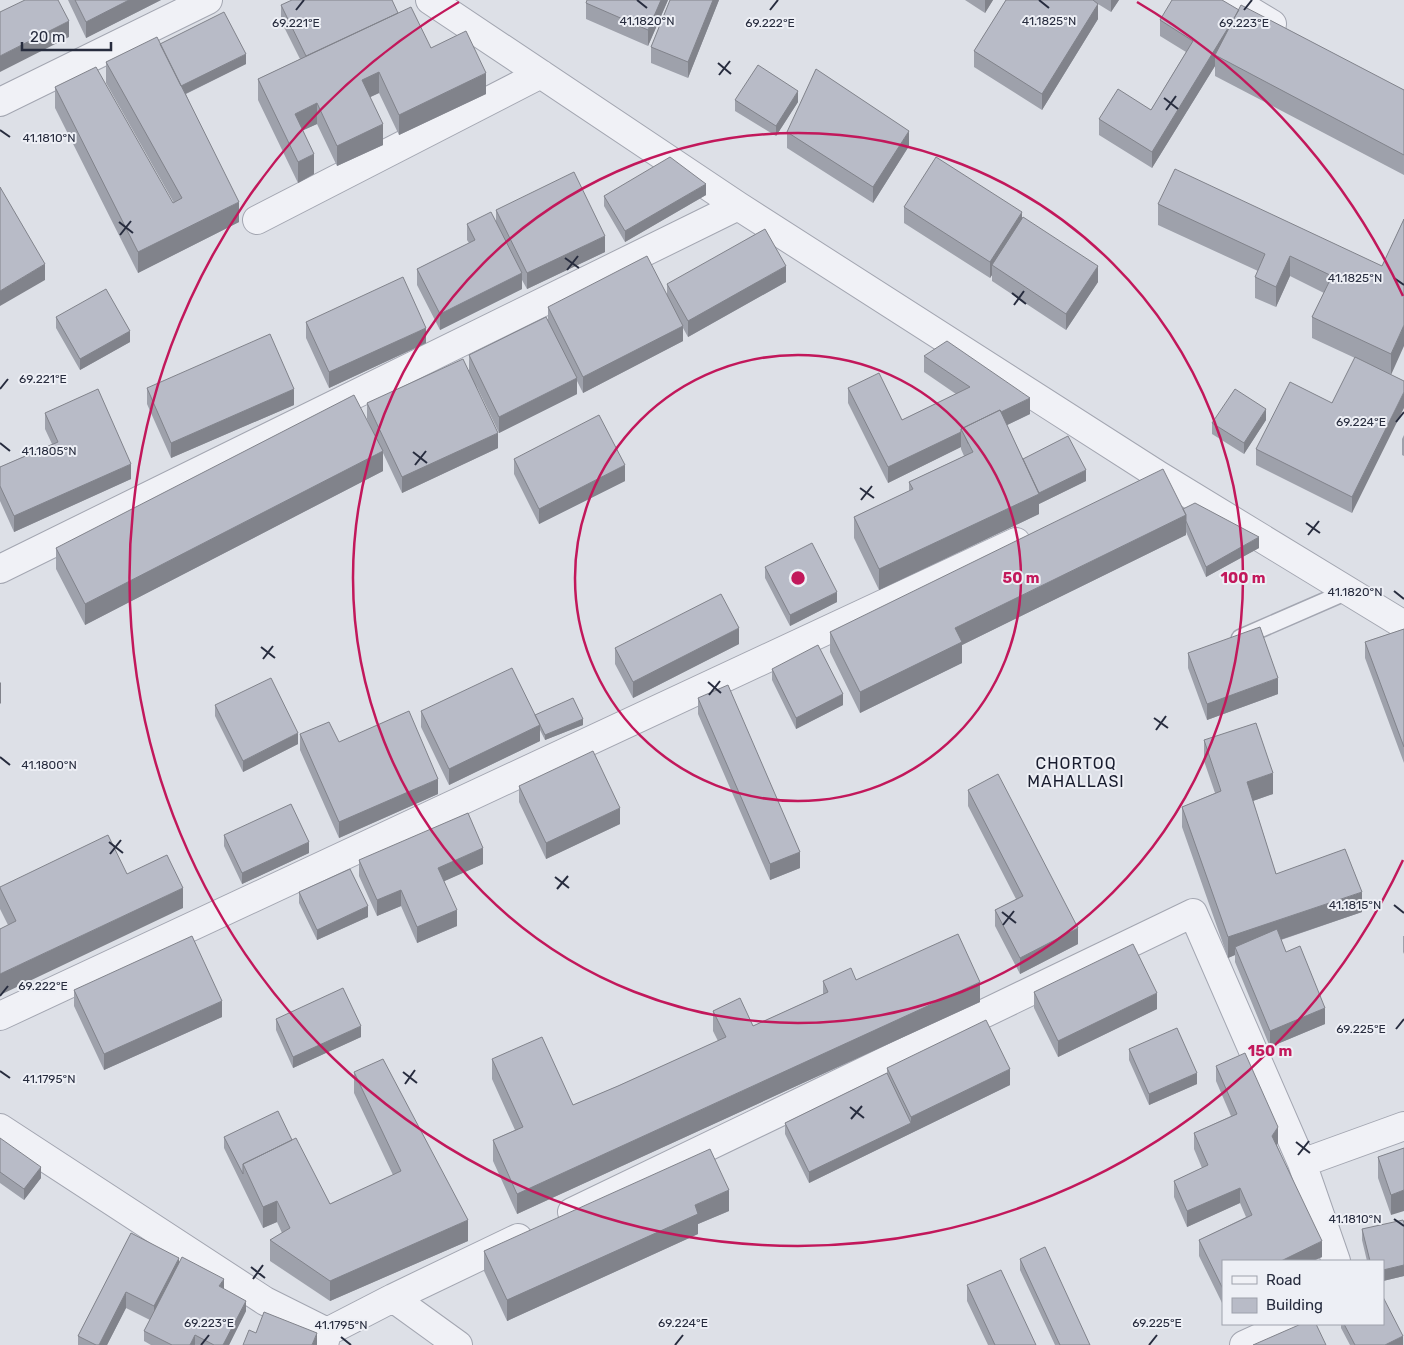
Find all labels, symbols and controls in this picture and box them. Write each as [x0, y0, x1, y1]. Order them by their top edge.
text: 41.1820°N [620, 14, 675, 28]
text: 41.1825°N [1022, 14, 1076, 28]
text: 69.221°E [272, 16, 320, 30]
text: 69.222°E [745, 16, 795, 30]
text: 69.223°E [1219, 16, 1269, 30]
scale bar [22, 20, 111, 52]
text: 20 m [30, 28, 65, 46]
text: 41.1810°N [22, 131, 76, 145]
text: 41.1825°N [1328, 271, 1382, 285]
text: 69.221°E [19, 372, 67, 386]
text: 69.224°E [1336, 415, 1386, 429]
text: 41.1805°N [21, 444, 77, 458]
centre of rings [789, 569, 807, 587]
text: 50 m [1003, 569, 1039, 587]
text: 100 m [1221, 569, 1265, 587]
text: 41.1820°N [1328, 585, 1383, 599]
district label: CHORTOQ MAHALLASI [1027, 754, 1125, 791]
text: 41.1800°N [21, 758, 77, 772]
text: 41.1815°N [1329, 898, 1381, 912]
text: 69.222°E [18, 979, 68, 993]
text: 69.225°E [1336, 1022, 1386, 1036]
text: 150 m [1248, 1042, 1292, 1060]
text: 41.1795°N [22, 1072, 76, 1086]
text: 41.1810°N [1328, 1212, 1382, 1226]
legend [1222, 1260, 1384, 1325]
text: Road [1266, 1271, 1302, 1289]
text: Building [1266, 1296, 1323, 1314]
text: 69.223°E [184, 1316, 234, 1330]
text: 69.224°E [658, 1316, 708, 1330]
text: 69.225°E [1132, 1316, 1182, 1330]
text: 41.1795°N [314, 1318, 368, 1332]

